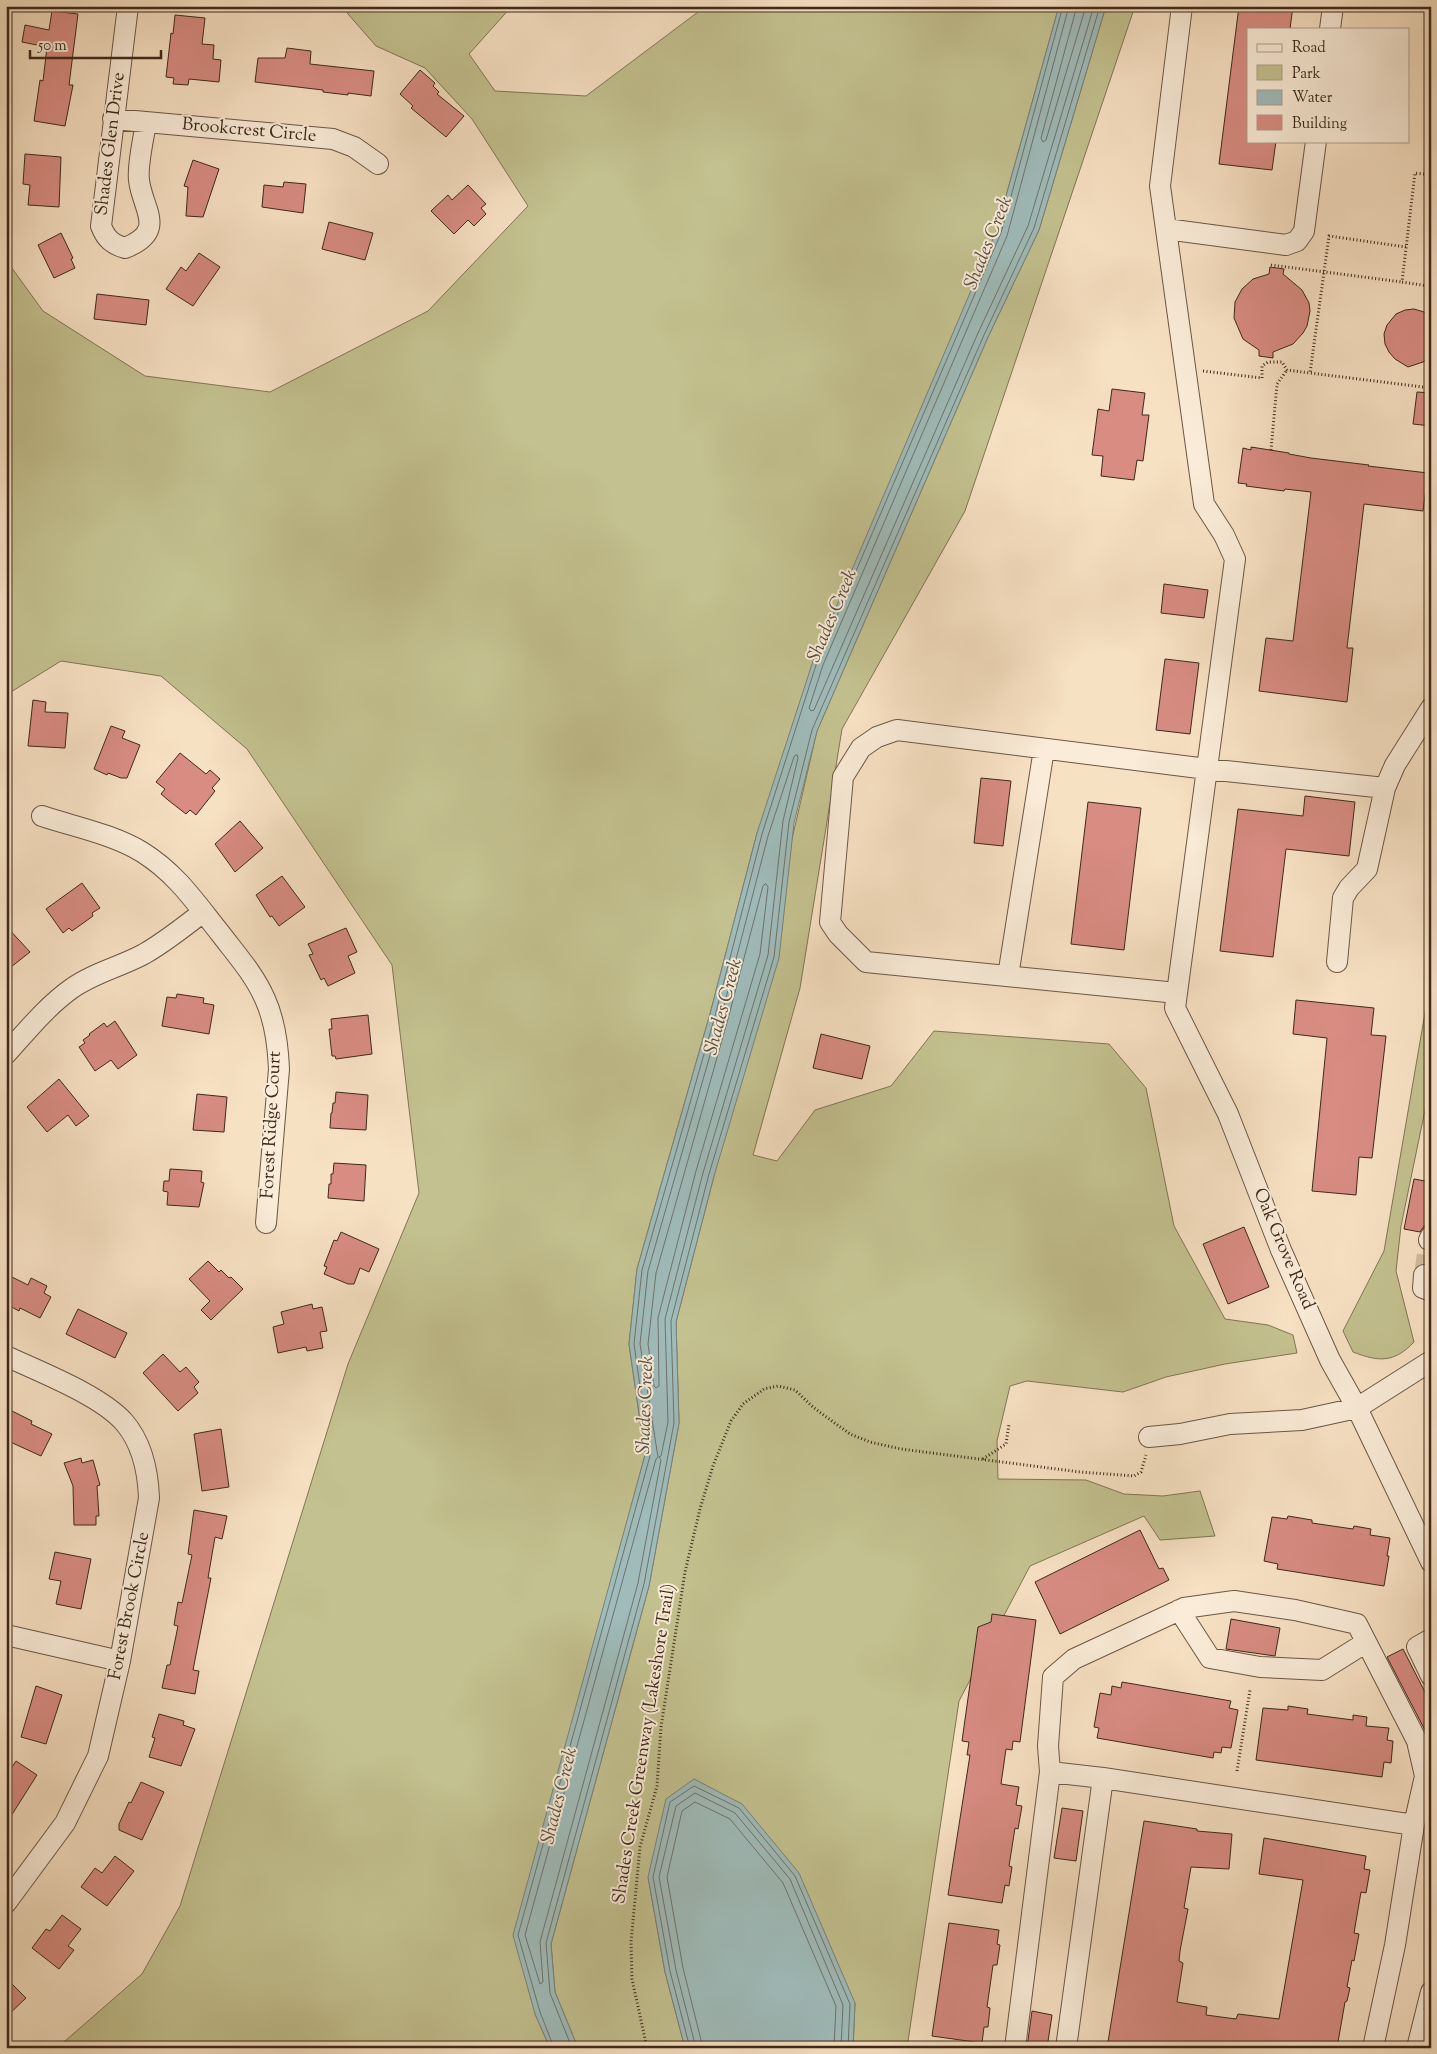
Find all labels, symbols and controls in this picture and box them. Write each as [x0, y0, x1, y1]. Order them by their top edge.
scale bar [30, 28, 161, 60]
legend [1247, 28, 1410, 142]
text: 50 m [37, 36, 67, 57]
text: Road [1292, 38, 1326, 59]
text: Park [1292, 64, 1321, 85]
street label: Shades Glen Drive [89, 71, 133, 217]
text: Water [1292, 88, 1333, 109]
street label: Brookcrest Circle [181, 112, 317, 150]
text: Building [1292, 114, 1347, 135]
water label: Shades Creek [958, 192, 1020, 294]
water label: Shades Creek [801, 565, 865, 667]
water label: Shades Creek [698, 955, 750, 1058]
street label: Forest Ridge Court [255, 1051, 289, 1199]
street label: Oak Grove Road [1246, 1184, 1320, 1314]
water label: Shades Creek [631, 1355, 661, 1455]
street label: Forest Brook Circle [103, 1530, 157, 1682]
street label: Shades Creek Greenway (Lakeshore Trail) [607, 1582, 683, 1906]
water label: Shades Creek [535, 1744, 585, 1847]

